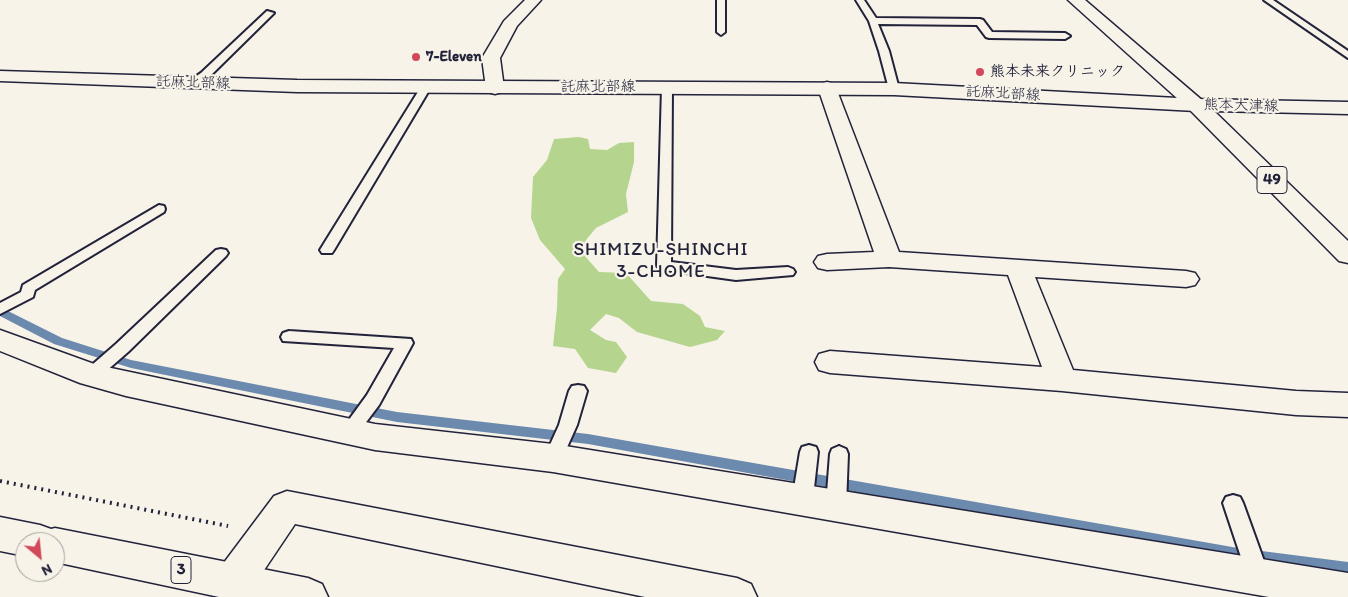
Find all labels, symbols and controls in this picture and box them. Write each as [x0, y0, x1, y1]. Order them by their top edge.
place label: 7-Eleven [426, 48, 482, 66]
marker: 7-Eleven [410, 51, 422, 63]
place label: 熊本未来クリニック [990, 63, 1125, 81]
marker: 熊本未来クリニック [974, 66, 986, 78]
street label: 託麻北部線 [155, 73, 231, 93]
street label: 託麻北部線 [561, 78, 635, 96]
street label: 託麻北部線 [965, 83, 1041, 105]
street label: 熊本大津線 [1203, 96, 1279, 116]
road number: 49 [1257, 166, 1287, 194]
district label: SHIMIZU-SHINCHI 3-CHOME [574, 239, 748, 283]
north arrow [15, 532, 65, 582]
road number: 3 [171, 556, 191, 584]
text: N [39, 560, 55, 580]

